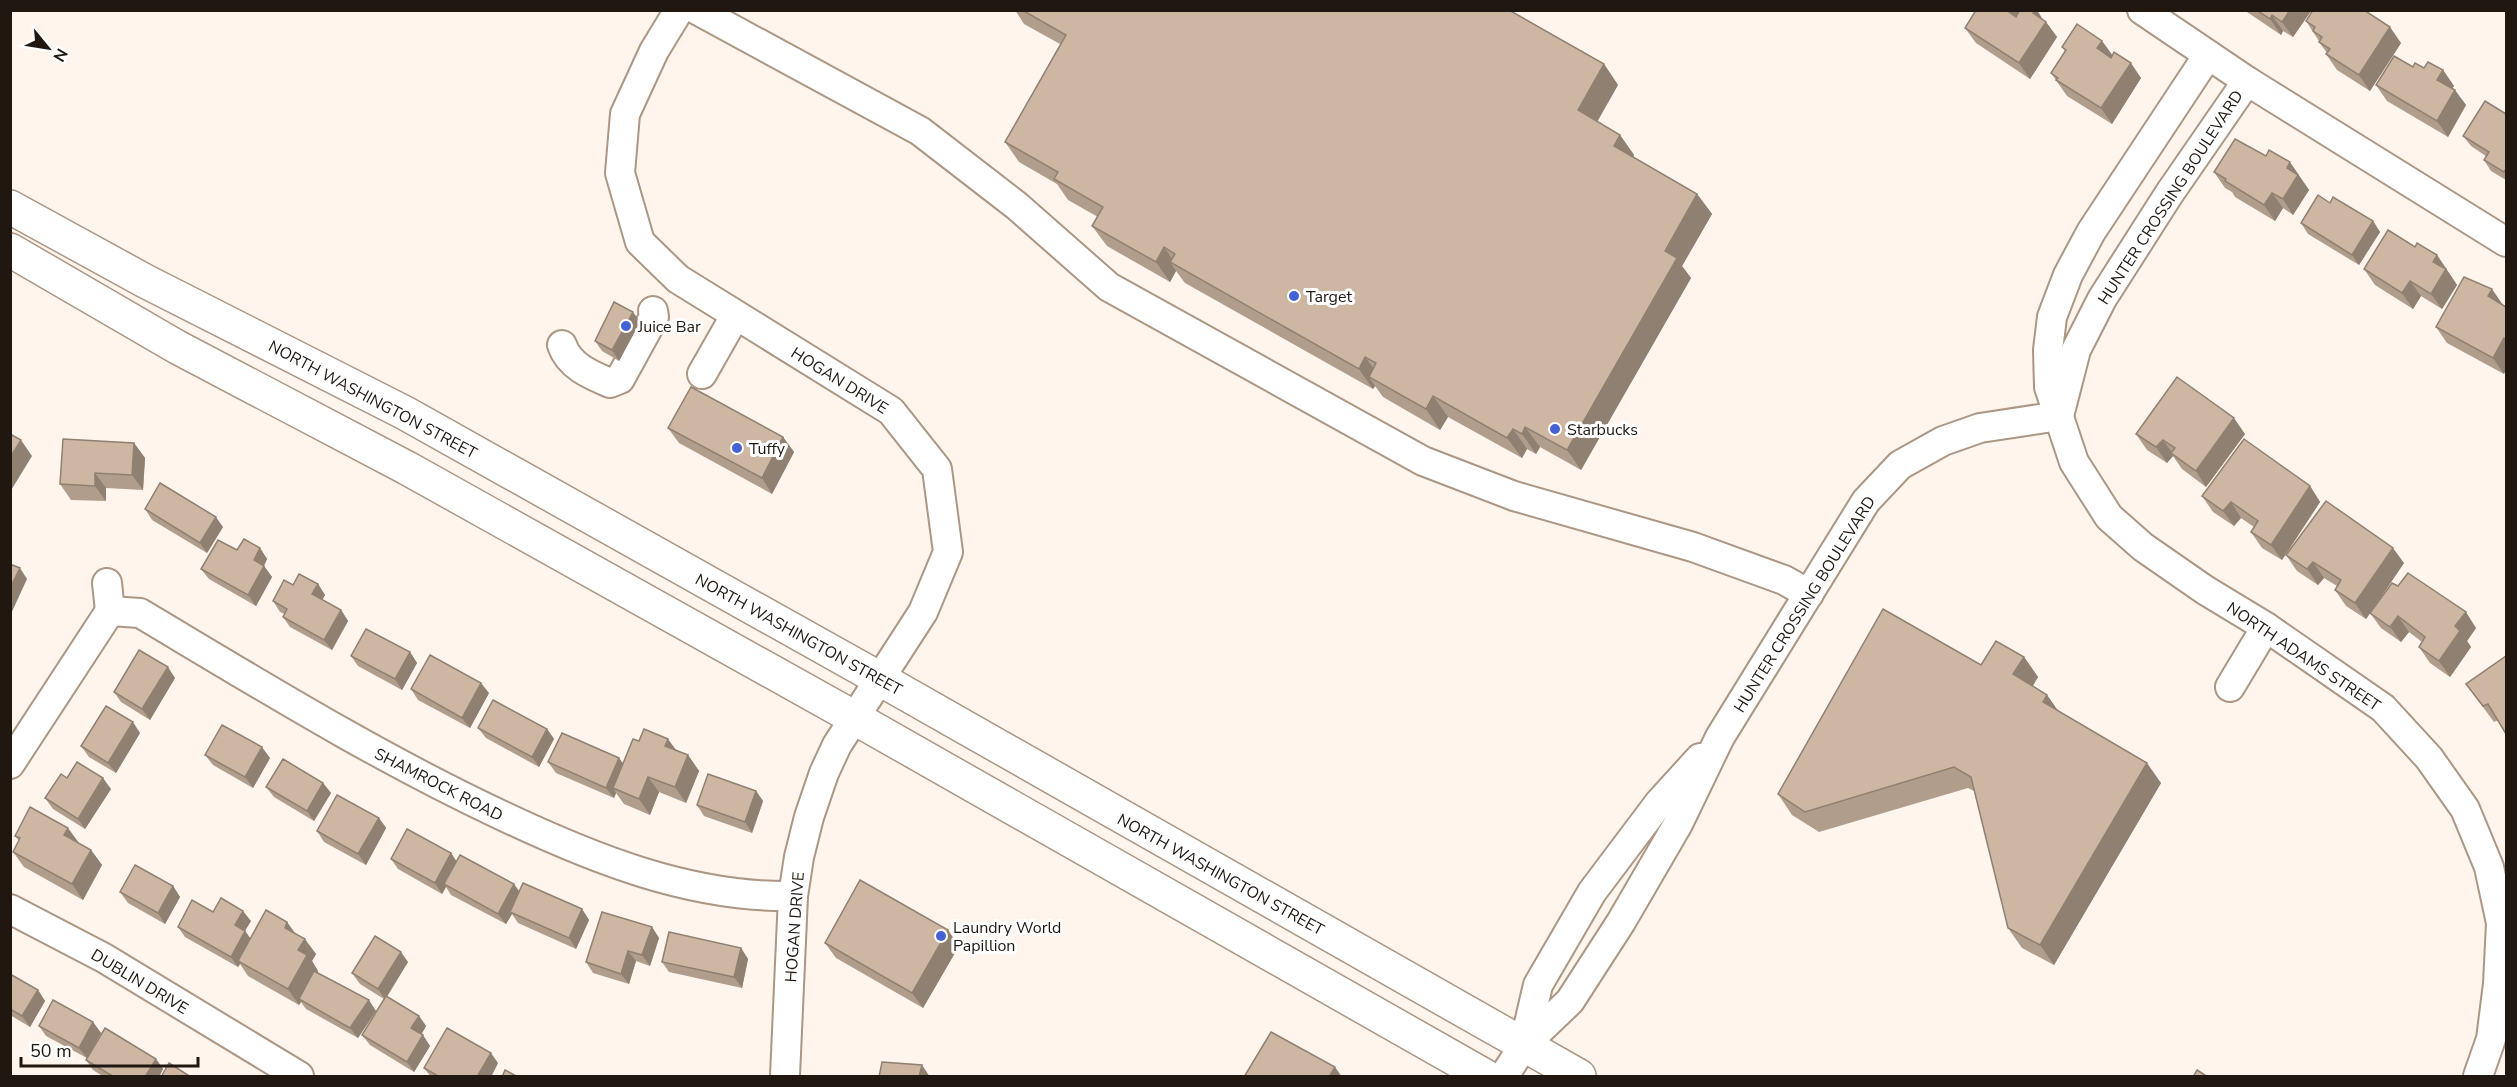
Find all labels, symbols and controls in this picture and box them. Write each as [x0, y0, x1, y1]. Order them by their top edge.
north arrow [18, 18, 78, 78]
text: N [48, 44, 73, 66]
street label: HUNTER CROSSING BOULEVARD [2093, 86, 2249, 309]
place label: Target [1306, 286, 1352, 308]
marker: Target [1287, 289, 1301, 303]
place label: Juice Bar [637, 316, 701, 338]
marker: Juice Bar [619, 319, 633, 333]
street label: NORTH WASHINGTON STREET [264, 335, 481, 465]
street label: HOGAN DRIVE [787, 342, 892, 420]
place label: Starbucks [1567, 419, 1638, 441]
marker: Starbucks [1548, 422, 1562, 436]
place label: Tuffy [749, 438, 786, 460]
marker: Tuffy [730, 441, 744, 455]
street label: HUNTER CROSSING BOULEVARD [1729, 492, 1881, 717]
street label: NORTH WASHINGTON STREET [691, 569, 906, 701]
street label: NORTH ADAMS STREET [2222, 597, 2385, 717]
street label: SHAMROCK ROAD [371, 743, 507, 827]
street label: NORTH WASHINGTON STREET [1113, 809, 1328, 941]
street label: HOGAN DRIVE [780, 871, 810, 983]
place label: Laundry World Papillion [953, 917, 1061, 957]
marker: Laundry World Papillion [934, 929, 948, 943]
street label: DUBLIN DRIVE [87, 944, 192, 1020]
scale bar [21, 1030, 198, 1068]
text: 50 m [30, 1039, 72, 1063]

